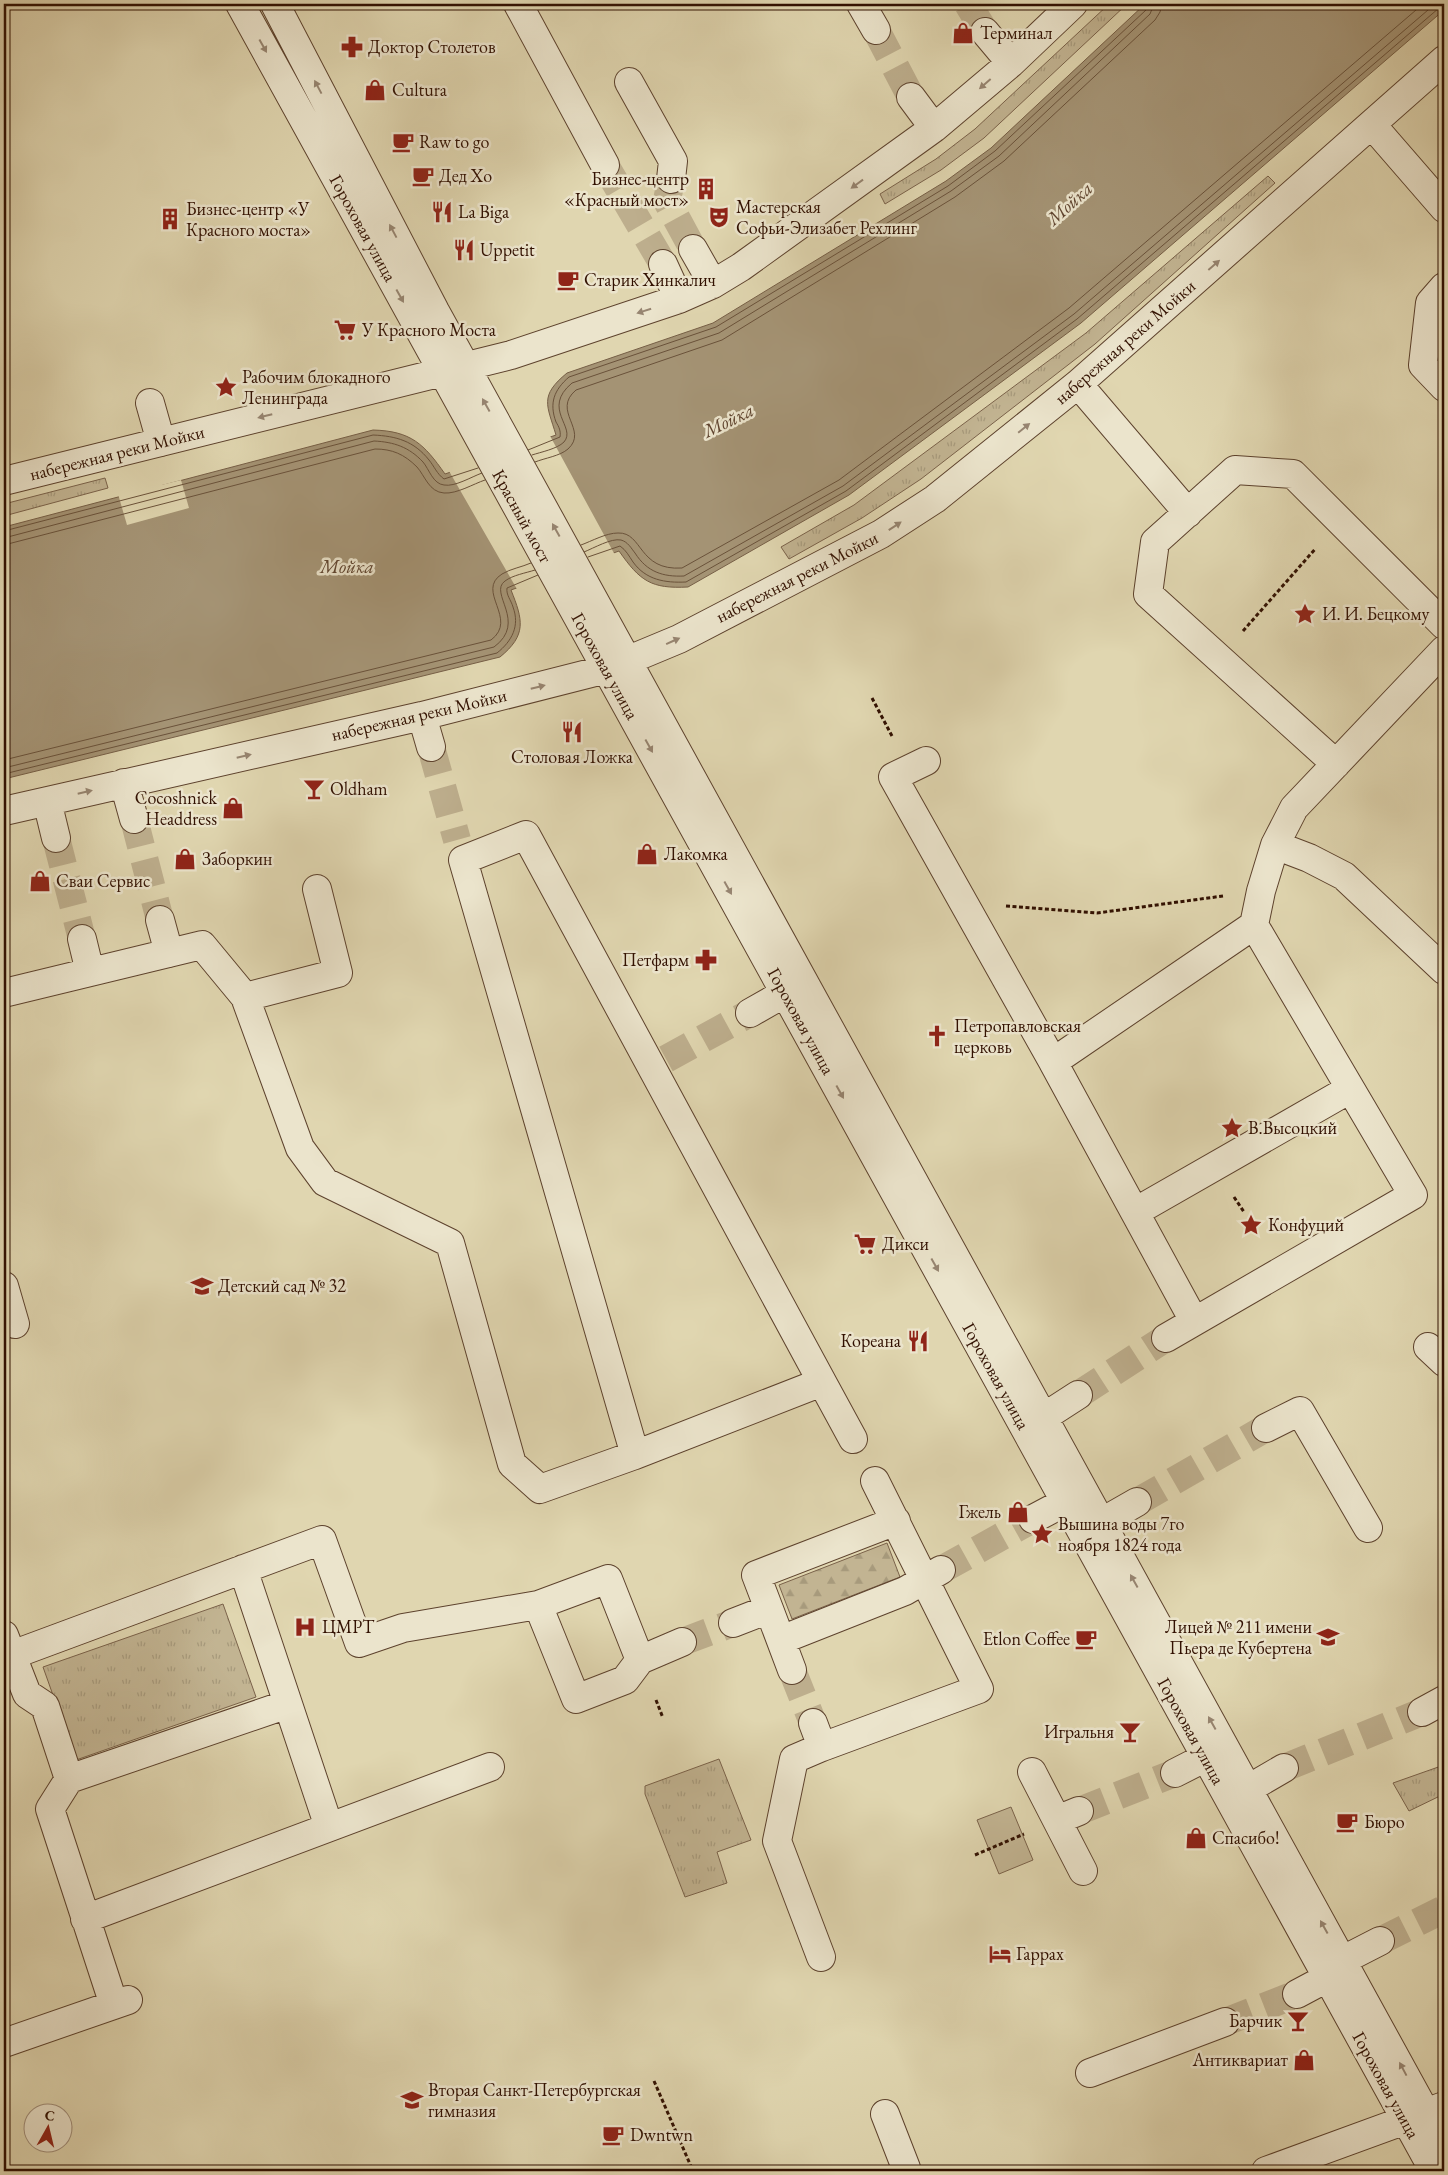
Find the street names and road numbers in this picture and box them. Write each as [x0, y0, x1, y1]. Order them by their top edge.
street label: Гороховая улица [325, 170, 403, 286]
street label: набережная реки Мойки [1050, 274, 1200, 409]
street label: набережная реки Мойки [27, 420, 207, 485]
street label: Красный мост [487, 465, 558, 567]
street label: набережная реки Мойки [712, 525, 882, 627]
street label: Гороховая улица [567, 608, 645, 724]
street label: набережная реки Мойки [329, 683, 509, 746]
street label: Гороховая улица [763, 963, 841, 1079]
street label: Гороховая улица [958, 1318, 1036, 1434]
street label: Гороховая улица [1153, 1673, 1231, 1789]
street label: Гороховая улица [1348, 2027, 1426, 2143]

